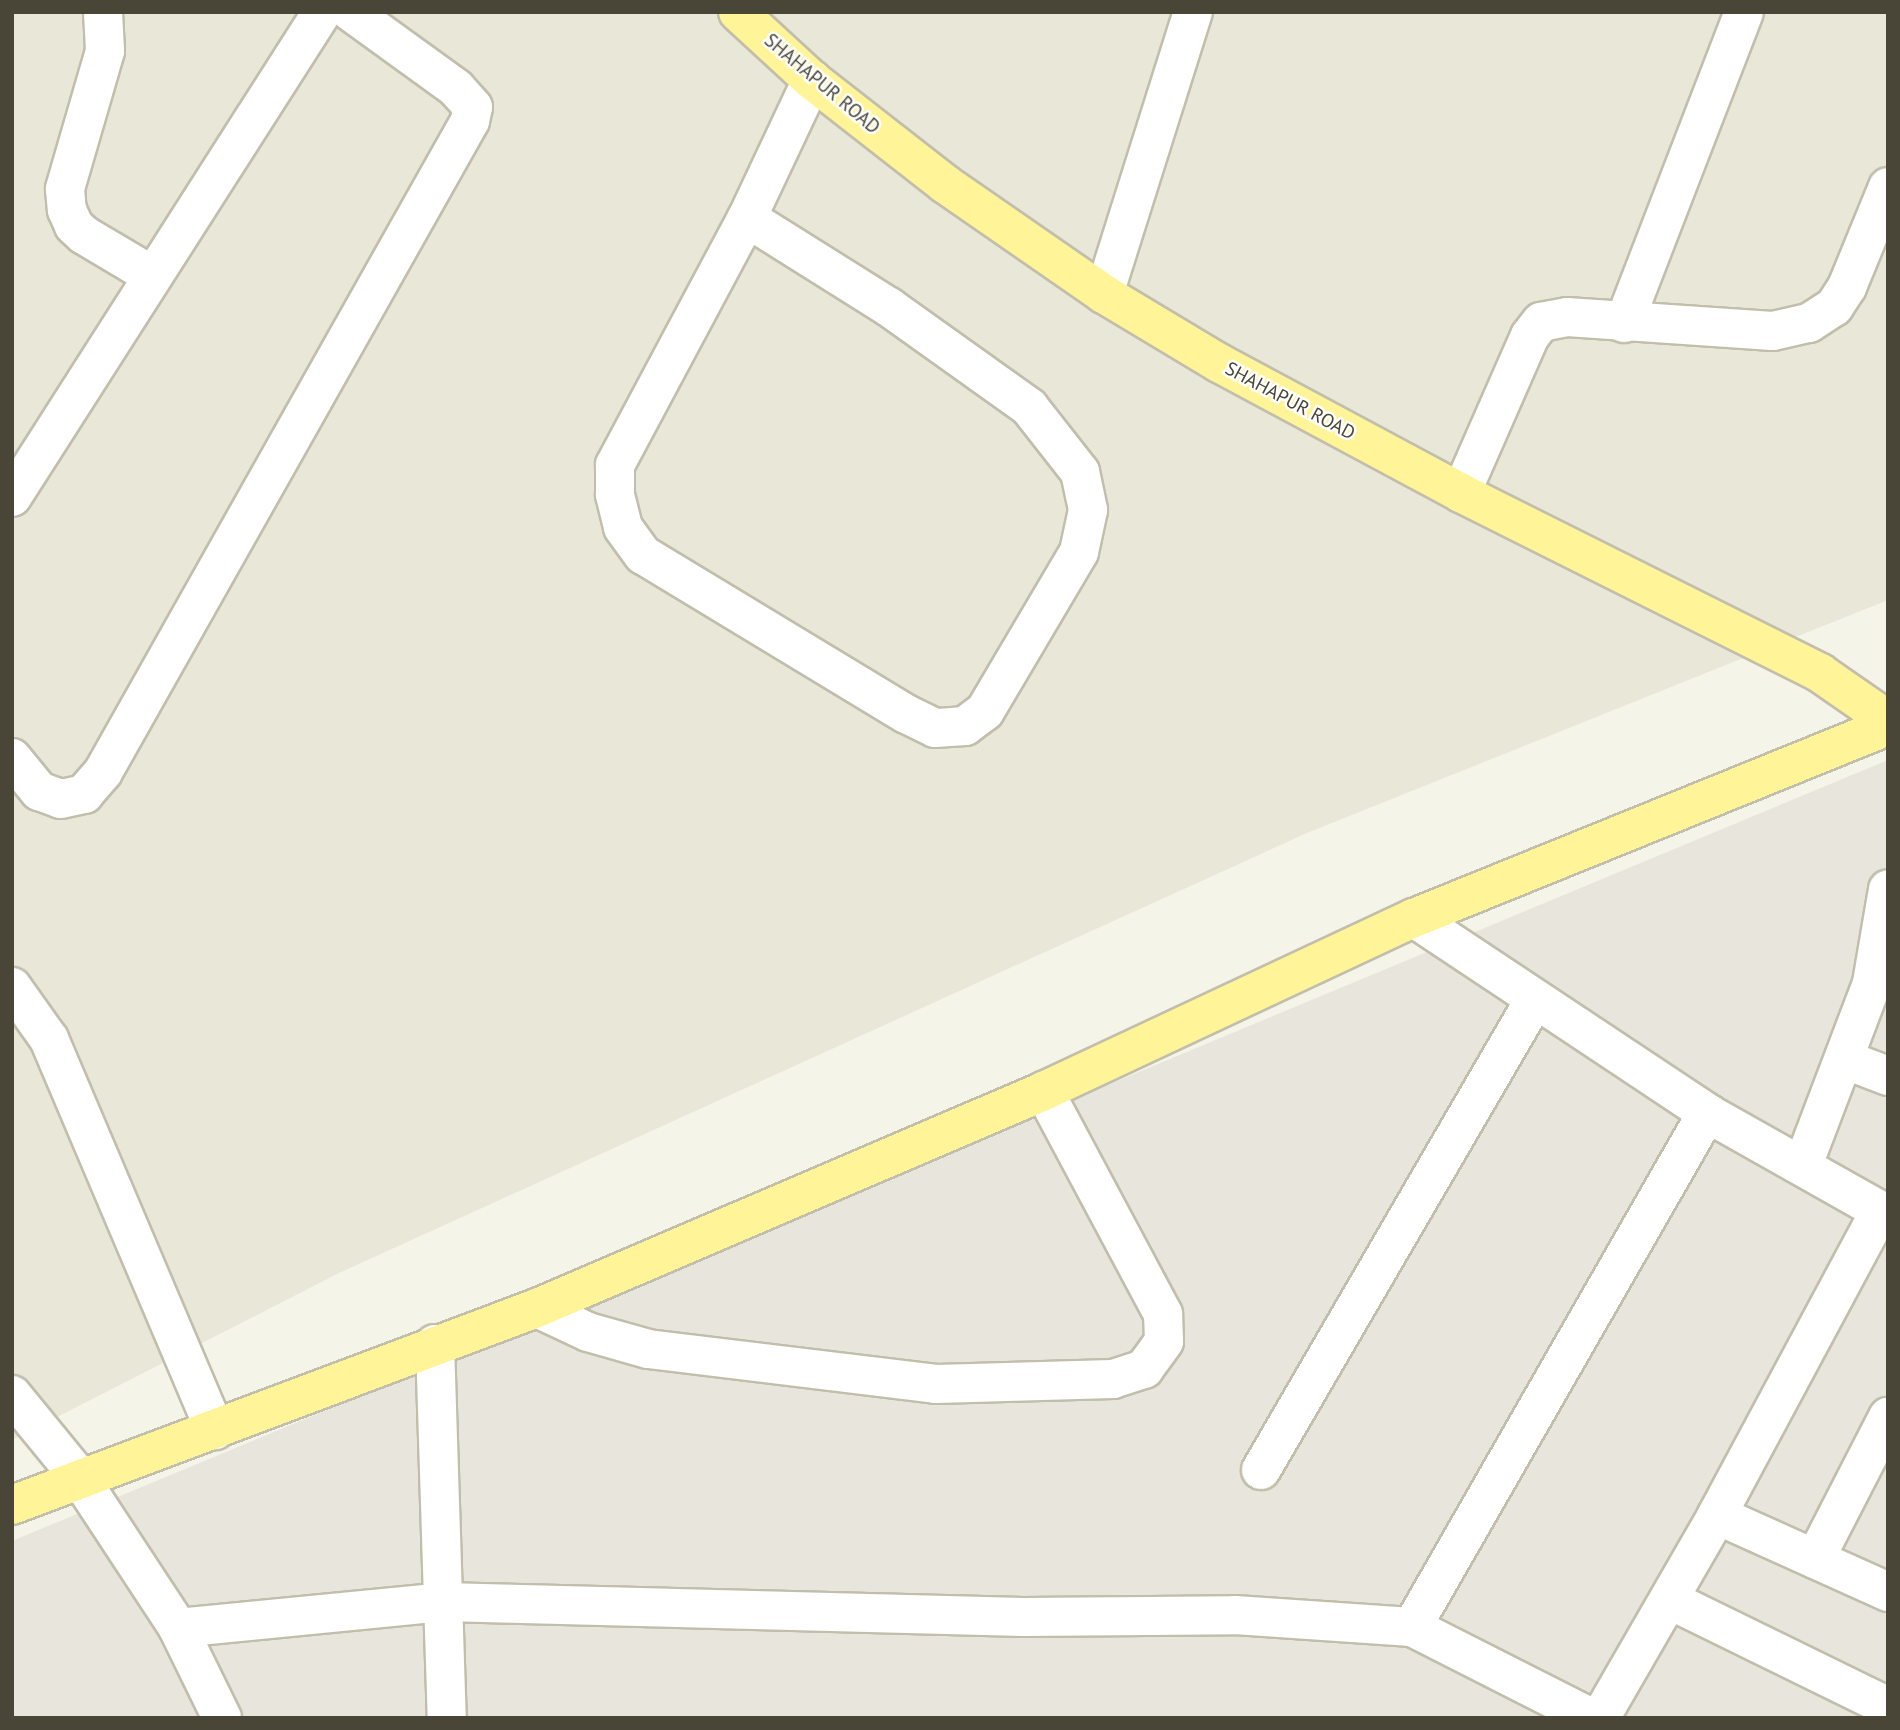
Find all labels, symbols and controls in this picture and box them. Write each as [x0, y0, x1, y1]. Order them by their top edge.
street label: SHAHAPUR ROAD [760, 29, 884, 139]
street label: SHAHAPUR ROAD [1221, 357, 1359, 445]

